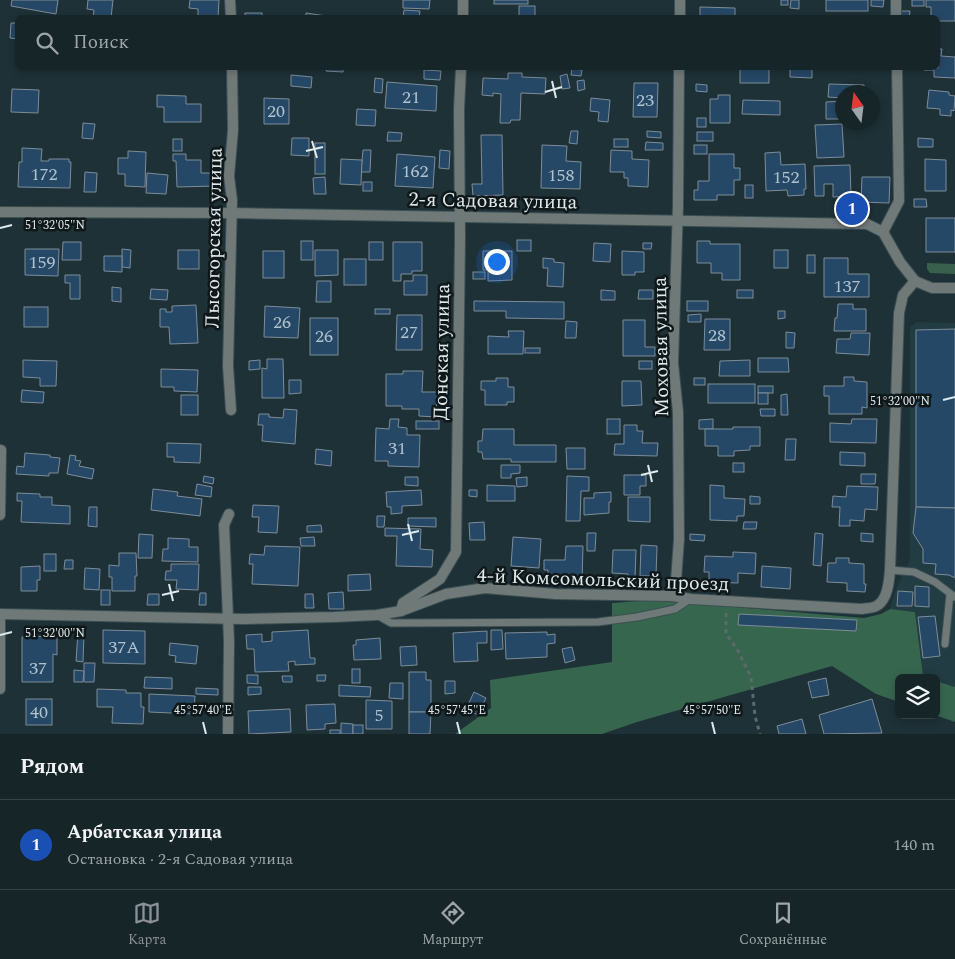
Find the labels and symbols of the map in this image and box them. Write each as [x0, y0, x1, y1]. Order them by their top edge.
house number: 21 [402, 84, 420, 111]
north arrow [835, 85, 880, 130]
house number: 23 [636, 87, 654, 114]
house number: 20 [267, 98, 285, 125]
street label: Лысогорская улица [197, 147, 231, 329]
house number: 162 [402, 158, 429, 185]
house number: 172 [31, 161, 58, 188]
house number: 158 [548, 162, 575, 189]
house number: 152 [773, 164, 800, 191]
street label: 2-я Садовая улица [408, 185, 578, 217]
pin: 1 [836, 190, 868, 228]
text: 51°32'05"N [25, 216, 85, 235]
house number: 159 [29, 249, 56, 276]
your location [484, 249, 510, 275]
house number: 137 [834, 273, 861, 300]
street label: Моховая улица [645, 276, 677, 417]
street label: Донская улица [426, 283, 458, 421]
house number: 26 [273, 309, 291, 336]
house number: 27 [400, 319, 418, 346]
house number: 28 [708, 322, 726, 349]
house number: 26 [315, 323, 333, 350]
text: 51°32'00"N [870, 392, 930, 411]
house number: 31 [388, 435, 406, 462]
street label: 4-й Комсомольский проезд [476, 561, 730, 599]
text: 51°32'00"N [25, 624, 85, 643]
house number: 37А [108, 634, 140, 661]
house number: 37 [29, 655, 47, 682]
house number: 40 [30, 699, 48, 726]
text: 45°57'40"E [174, 701, 232, 720]
text: 45°57'45"E [428, 701, 486, 720]
text: 45°57'50"E [683, 701, 741, 720]
house number: 5 [375, 702, 384, 729]

